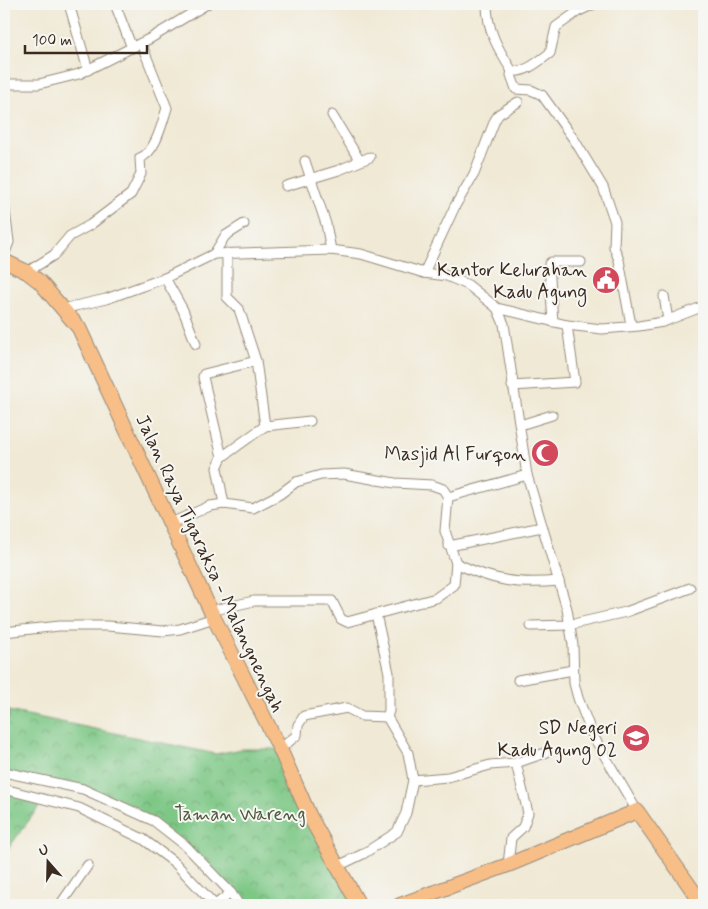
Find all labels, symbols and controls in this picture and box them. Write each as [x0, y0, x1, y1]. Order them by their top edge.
scale bar [25, 22, 148, 54]
text: 100 m [32, 31, 72, 51]
place label: Kantor Kelurahan Kadu Agung [437, 258, 587, 307]
public building icon: Kantor Kelurahan Kadu Agung [591, 265, 621, 295]
street label: Jalan Raya Tigaraksa - Malangnengah [129, 411, 290, 717]
mosque icon: Masjid Al Furqon [530, 438, 560, 468]
place label: Masjid Al Furqon [384, 442, 526, 468]
place label: SD Negeri Kadu Agung 02 [497, 716, 617, 765]
school or university icon: SD Negeri Kadu Agung 02 [621, 723, 651, 753]
park label: Taman Wareng [174, 802, 306, 828]
north arrow [22, 836, 72, 886]
text: U [37, 841, 51, 861]

